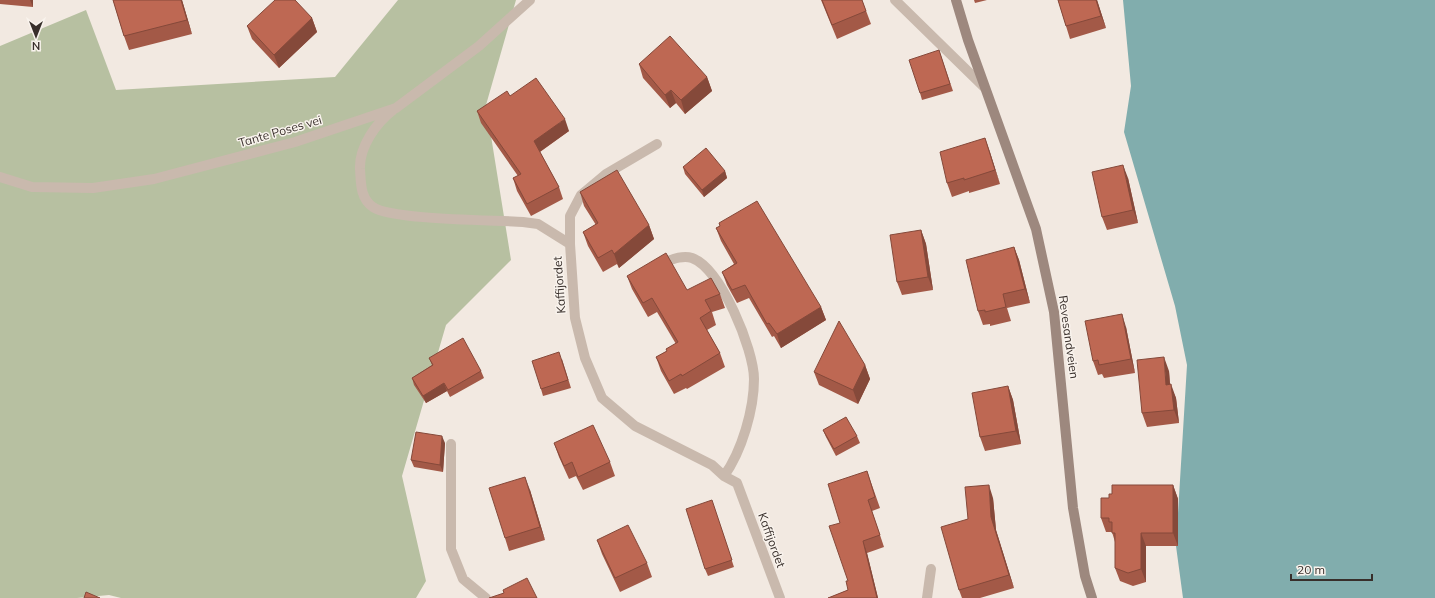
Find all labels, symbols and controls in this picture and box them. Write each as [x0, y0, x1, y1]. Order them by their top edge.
north arrow [16, 16, 56, 56]
text: N [32, 39, 40, 53]
street label: Tante Poses vei [237, 112, 324, 150]
street label: Kaffijordet [550, 256, 568, 314]
street label: Revesandveien [1056, 294, 1082, 380]
street label: Kaffijordet [755, 510, 789, 570]
scale bar [1291, 556, 1372, 582]
text: 20 m [1297, 562, 1325, 577]

